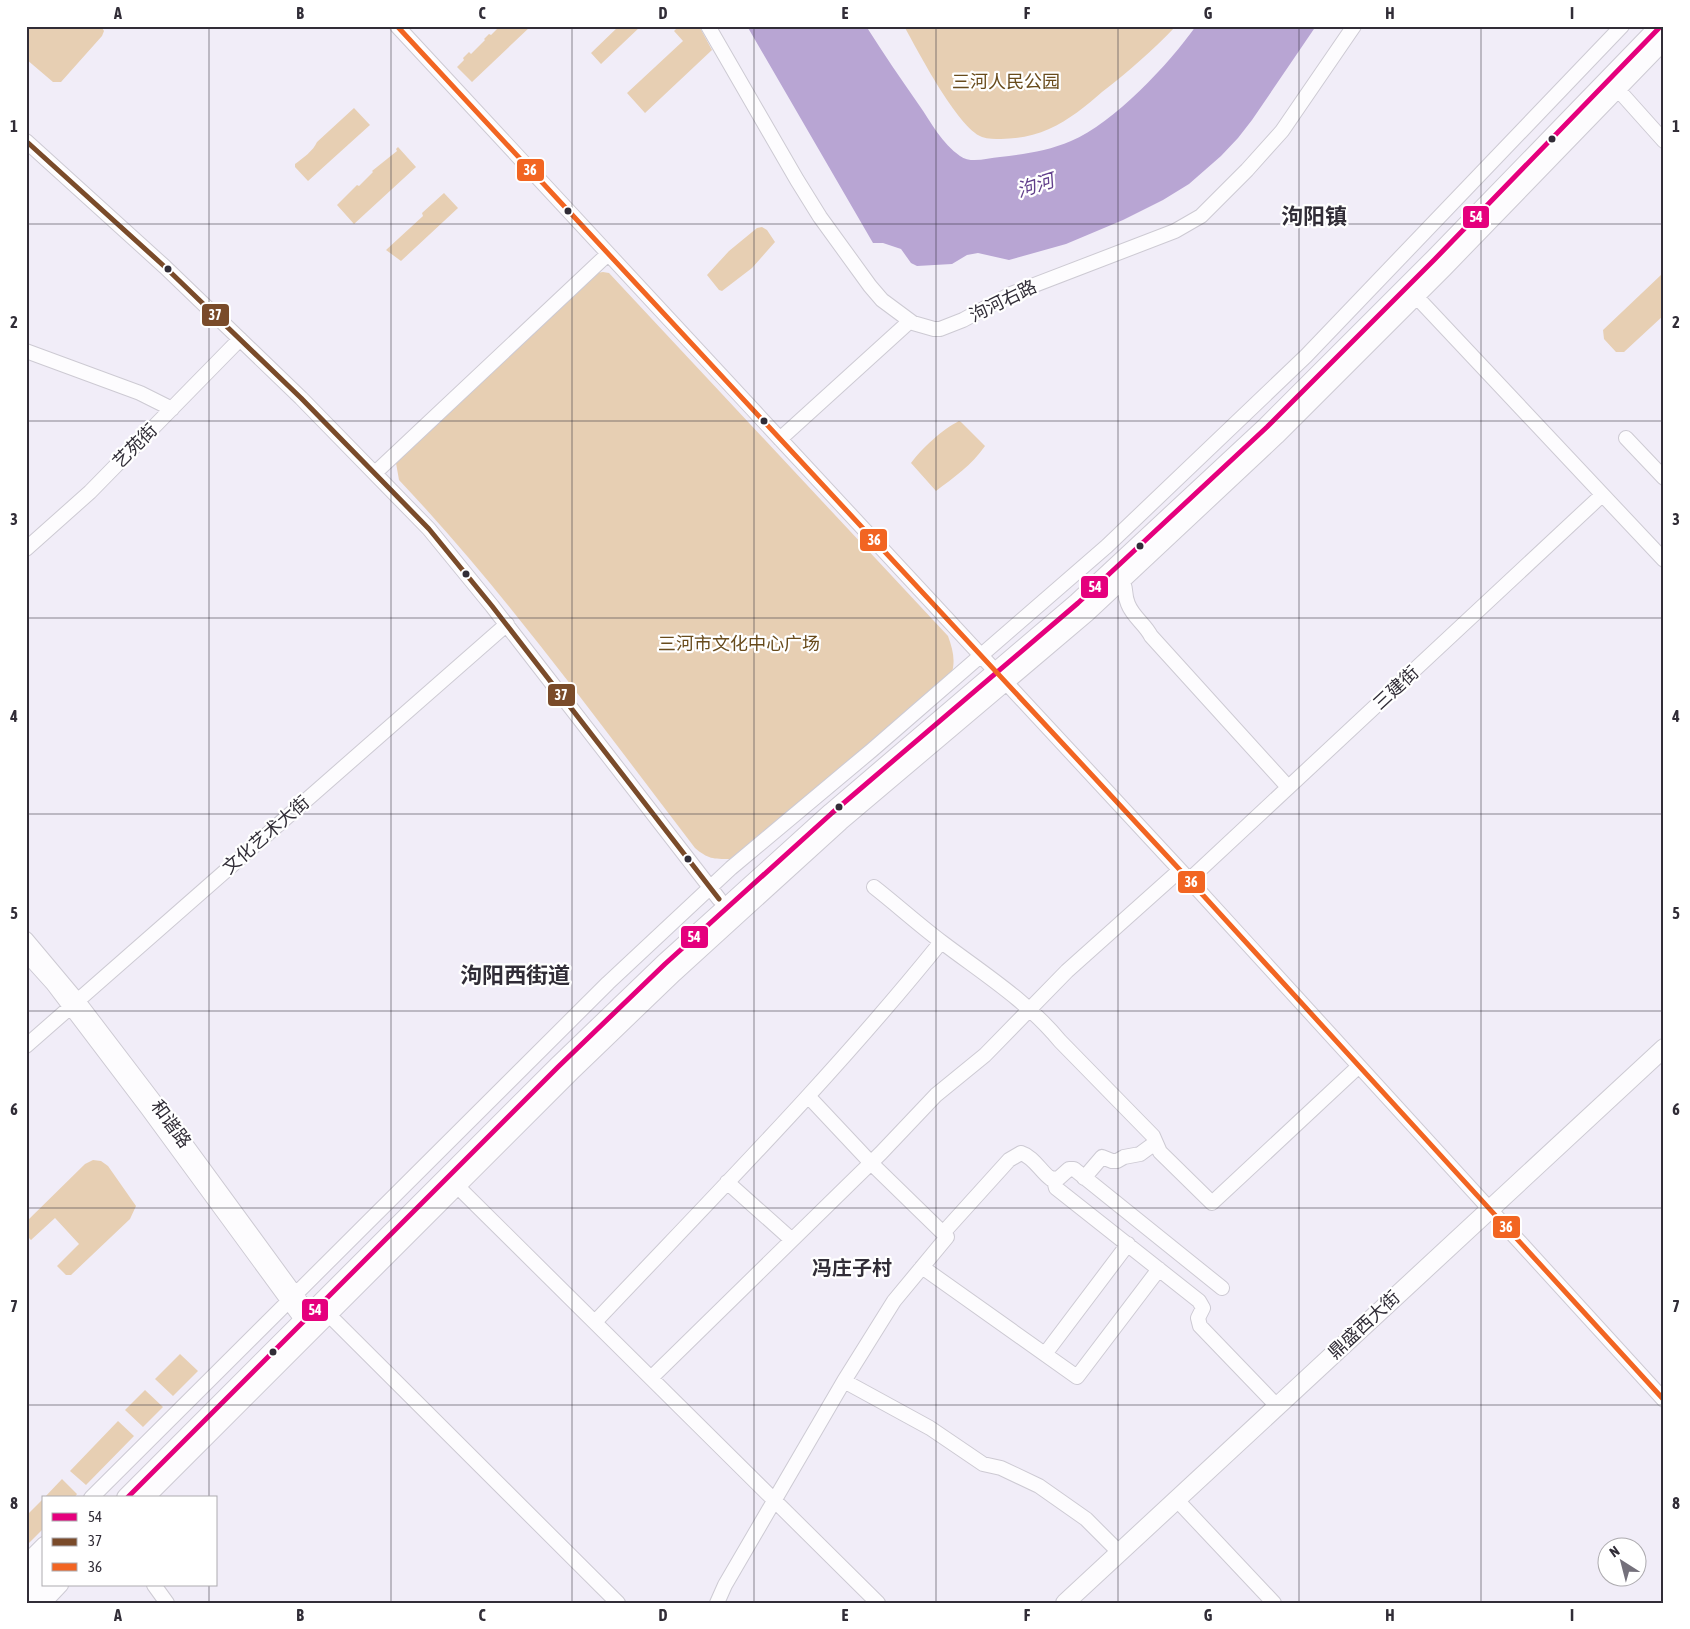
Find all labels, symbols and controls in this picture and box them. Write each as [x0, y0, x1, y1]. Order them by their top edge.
text: A [113, 4, 122, 22]
text: B [296, 4, 304, 22]
text: C [478, 4, 486, 22]
text: D [659, 4, 668, 22]
text: E [842, 4, 849, 22]
text: F [1024, 4, 1031, 22]
text: G [1204, 4, 1213, 22]
text: H [1385, 4, 1395, 22]
text: I [1570, 4, 1574, 22]
park label: 三河人民公园 [952, 71, 1060, 92]
text: 1 [10, 117, 18, 135]
text: 1 [1672, 117, 1680, 135]
unlabelled marker [1547, 134, 1557, 144]
line badge: 36 [516, 158, 545, 182]
text: 36 [523, 162, 537, 178]
water label: 泃河 [1014, 167, 1060, 201]
district label: 泃阳镇 [1281, 203, 1347, 229]
line badge: 54 [1462, 205, 1490, 229]
unlabelled marker [563, 206, 573, 216]
text: 54 [1469, 209, 1483, 225]
unlabelled marker [163, 264, 173, 274]
street label: 泃河右路 [966, 275, 1040, 326]
line badge: 37 [201, 303, 230, 327]
text: 37 [208, 307, 222, 323]
text: 2 [10, 313, 18, 331]
text: 2 [1672, 313, 1680, 331]
unlabelled marker [759, 416, 769, 426]
street label: 艺苑街 [108, 419, 161, 472]
text: 3 [10, 510, 18, 528]
text: 3 [1672, 510, 1680, 528]
line badge: 36 [859, 528, 888, 552]
text: 36 [867, 532, 881, 548]
unlabelled marker [1135, 541, 1145, 551]
unlabelled marker [461, 569, 471, 579]
line badge: 54 [1080, 575, 1109, 599]
text: 54 [1088, 579, 1102, 595]
park label: 三河市文化中心广场 [658, 633, 820, 654]
street label: 三建街 [1369, 662, 1423, 714]
line badge: 37 [547, 683, 576, 707]
text: 37 [554, 687, 568, 703]
text: 4 [9, 707, 18, 725]
text: 4 [1671, 707, 1680, 725]
street label: 文化艺术大街 [218, 791, 313, 878]
unlabelled marker [834, 802, 844, 812]
unlabelled marker [683, 854, 693, 864]
line badge: 36 [1177, 870, 1206, 894]
text: 36 [1184, 874, 1198, 890]
text: 5 [10, 904, 18, 922]
text: 5 [1672, 904, 1680, 922]
line badge: 54 [680, 925, 709, 949]
text: 54 [687, 929, 701, 945]
district label: 泃阳西街道 [460, 962, 570, 988]
street label: 和谐路 [147, 1096, 196, 1152]
text: 6 [10, 1100, 18, 1118]
text: 6 [1672, 1100, 1680, 1118]
line badge: 36 [1492, 1215, 1521, 1239]
text: 36 [1499, 1219, 1513, 1235]
district label: 冯庄子村 [812, 1256, 892, 1279]
street label: 鼎盛西大街 [1324, 1286, 1404, 1363]
text: 7 [10, 1297, 18, 1315]
text: 7 [1672, 1297, 1680, 1315]
line badge: 54 [301, 1298, 329, 1322]
text: 54 [308, 1302, 322, 1318]
unlabelled marker [268, 1347, 278, 1357]
text: 8 [10, 1494, 18, 1512]
text: 8 [1672, 1494, 1680, 1512]
legend [42, 1496, 218, 1586]
text: 54 [88, 1508, 102, 1525]
text: 37 [88, 1532, 102, 1549]
north arrow [1598, 1536, 1648, 1586]
text: N [1606, 1543, 1622, 1560]
text: 36 [88, 1558, 102, 1575]
text: A [113, 1606, 122, 1624]
text: B [296, 1606, 304, 1624]
text: C [478, 1606, 486, 1624]
text: D [659, 1606, 668, 1624]
text: E [842, 1606, 849, 1624]
text: F [1024, 1606, 1031, 1624]
text: G [1204, 1606, 1213, 1624]
text: H [1385, 1606, 1395, 1624]
text: I [1570, 1606, 1574, 1624]

